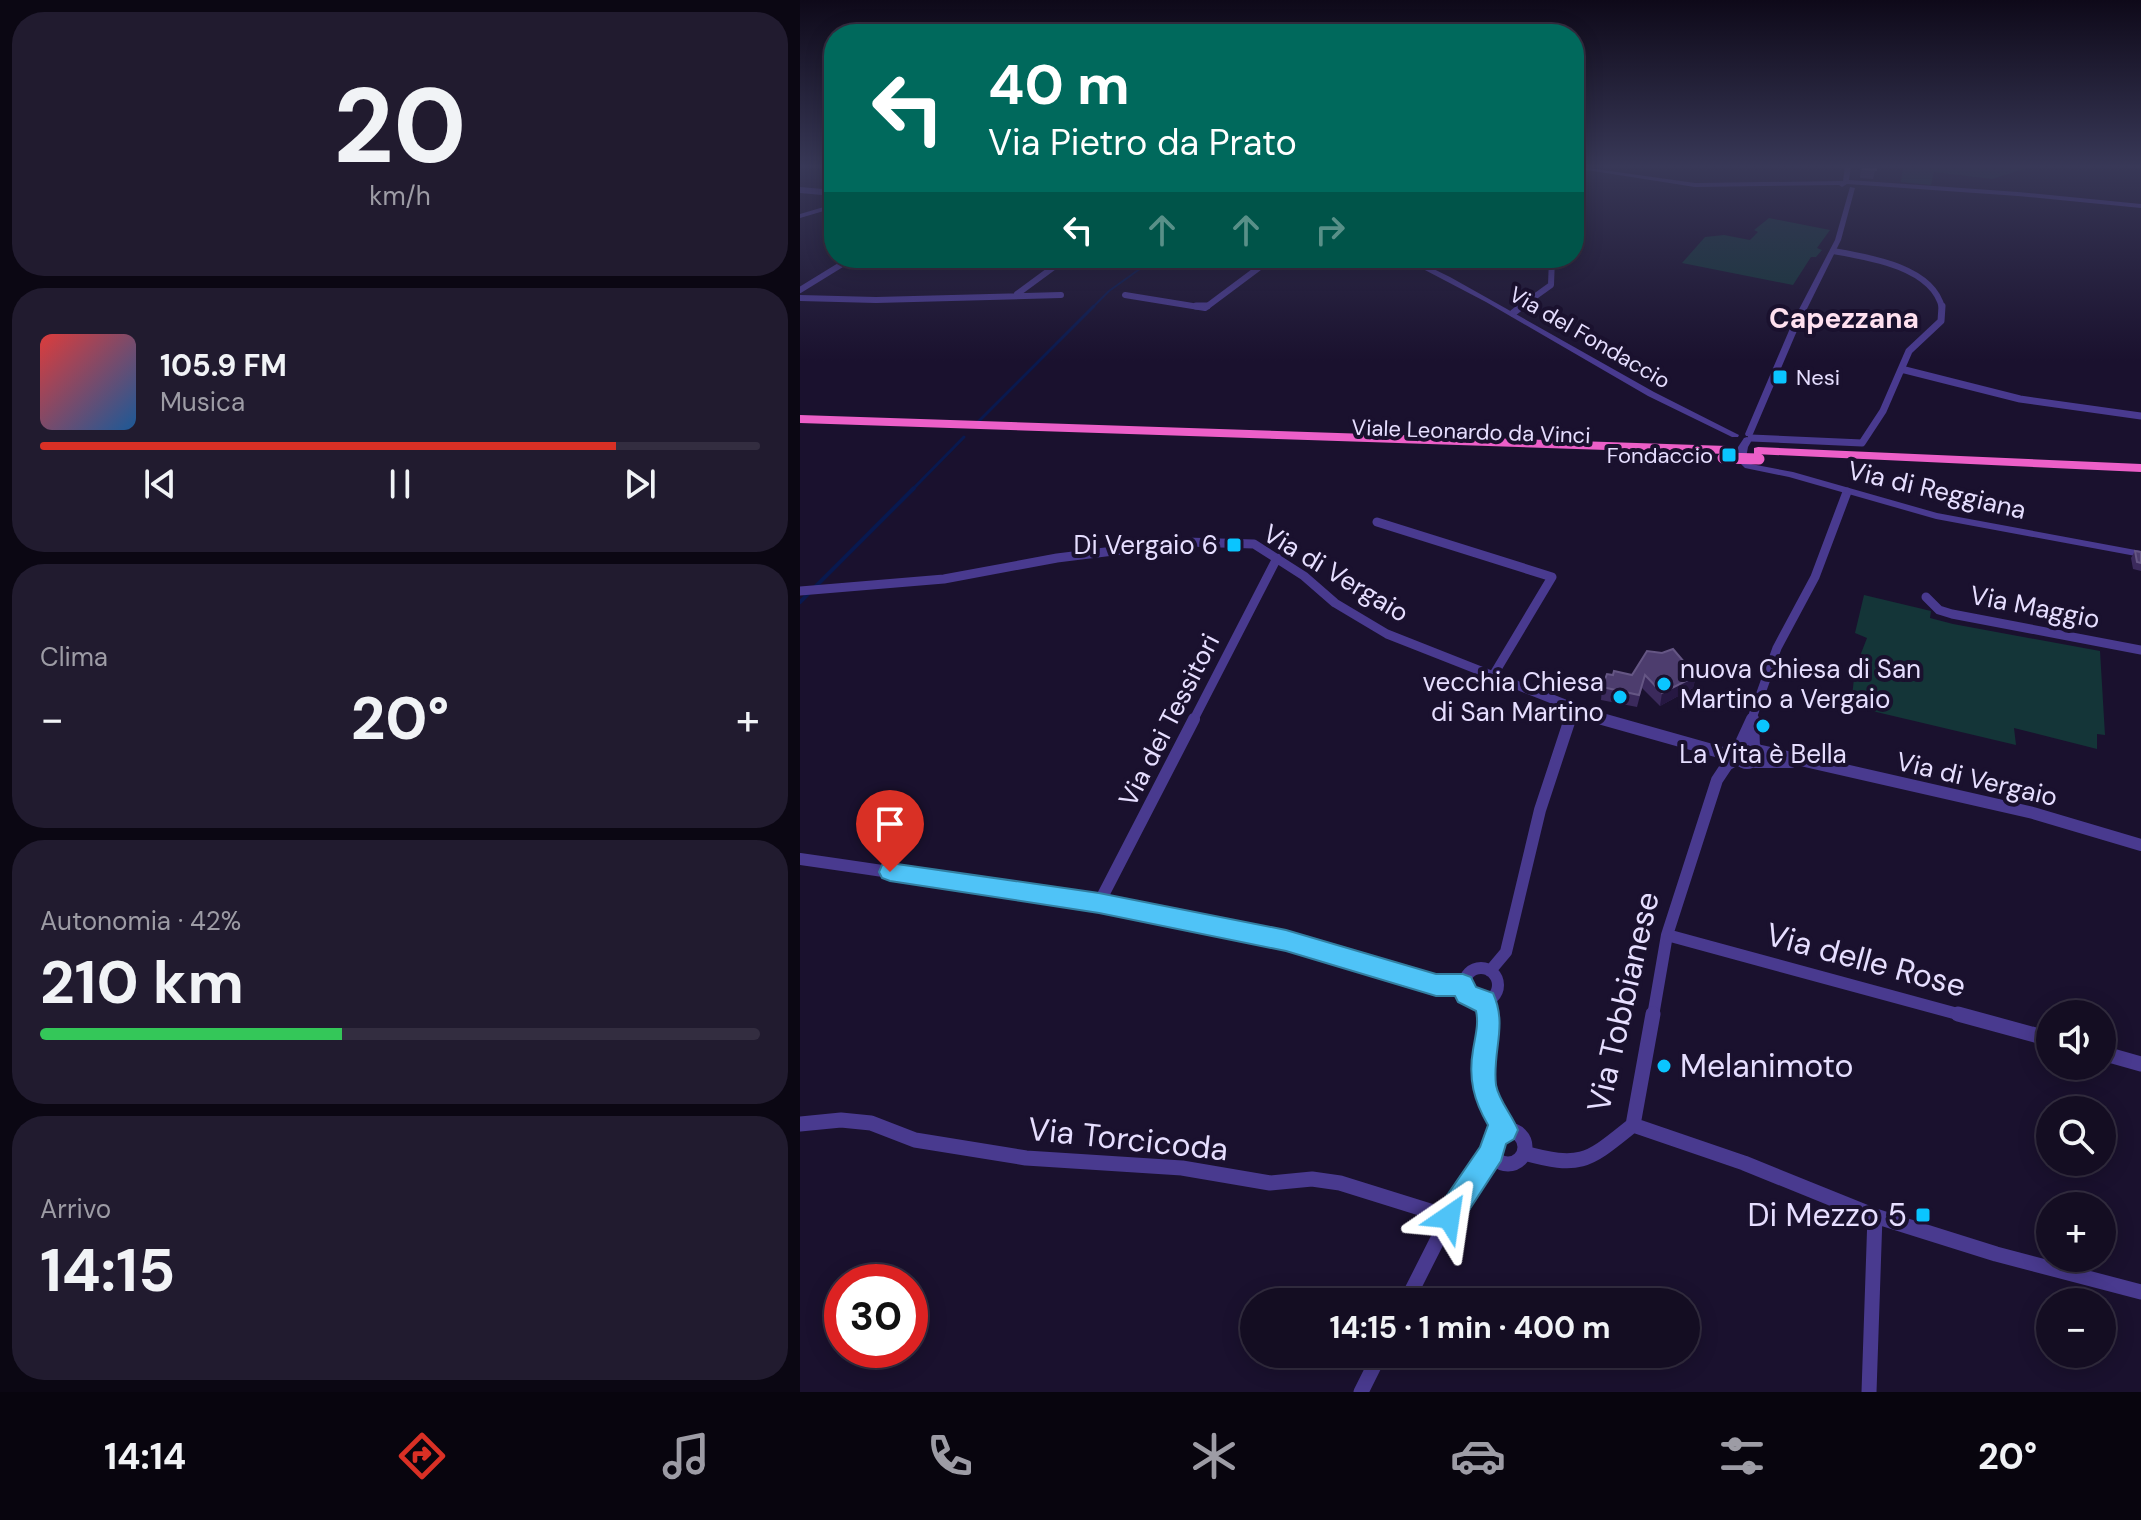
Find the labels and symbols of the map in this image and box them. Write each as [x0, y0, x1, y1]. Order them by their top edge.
street label: Via del Fondaccio [1504, 280, 1675, 395]
district label: Capezzana [1769, 300, 1919, 337]
place label: Nesi [1796, 363, 1840, 392]
marker: Nesi [1771, 368, 1789, 386]
street label: Viale Leonardo da Vinci [1351, 413, 1591, 450]
place label: Fondaccio [1607, 441, 1713, 470]
marker: Fondaccio [1720, 446, 1738, 464]
street label: Via di Reggiana [1845, 453, 2029, 527]
street label: Via di Vergaio [1257, 516, 1415, 630]
place label: Di Vergaio 6 [1074, 528, 1218, 562]
marker: Di Vergaio 6 [1225, 536, 1243, 554]
street label: Via Maggio [1967, 578, 2103, 636]
street label: Via dei Tessitori [1111, 628, 1227, 812]
place label: nuova Chiesa di San Martino a Vergaio [1680, 652, 1921, 716]
place label: vecchia Chiesa di San Martino [1422, 665, 1604, 729]
marker: nuova Chiesa di San Martino a Vergaio [1655, 675, 1673, 693]
marker: vecchia Chiesa di San Martino [1611, 688, 1629, 706]
marker: La Vita è Bella [1754, 717, 1772, 735]
place label: La Vita è Bella [1679, 737, 1847, 771]
street label: Via di Vergaio [1893, 744, 2061, 814]
pin [856, 790, 924, 872]
street label: Via Tobbianese [1577, 888, 1669, 1116]
street label: Via delle Rose [1761, 913, 1971, 1007]
place label: Melanimoto [1680, 1045, 1854, 1087]
marker: Melanimoto [1655, 1057, 1673, 1075]
street label: Via Torcicoda [1026, 1108, 1230, 1170]
position arrow [1407, 1175, 1491, 1259]
place label: Di Mezzo 5 [1747, 1194, 1907, 1236]
marker: Di Mezzo 5 [1914, 1206, 1932, 1224]
speed limit sign: 30 [824, 1264, 928, 1368]

